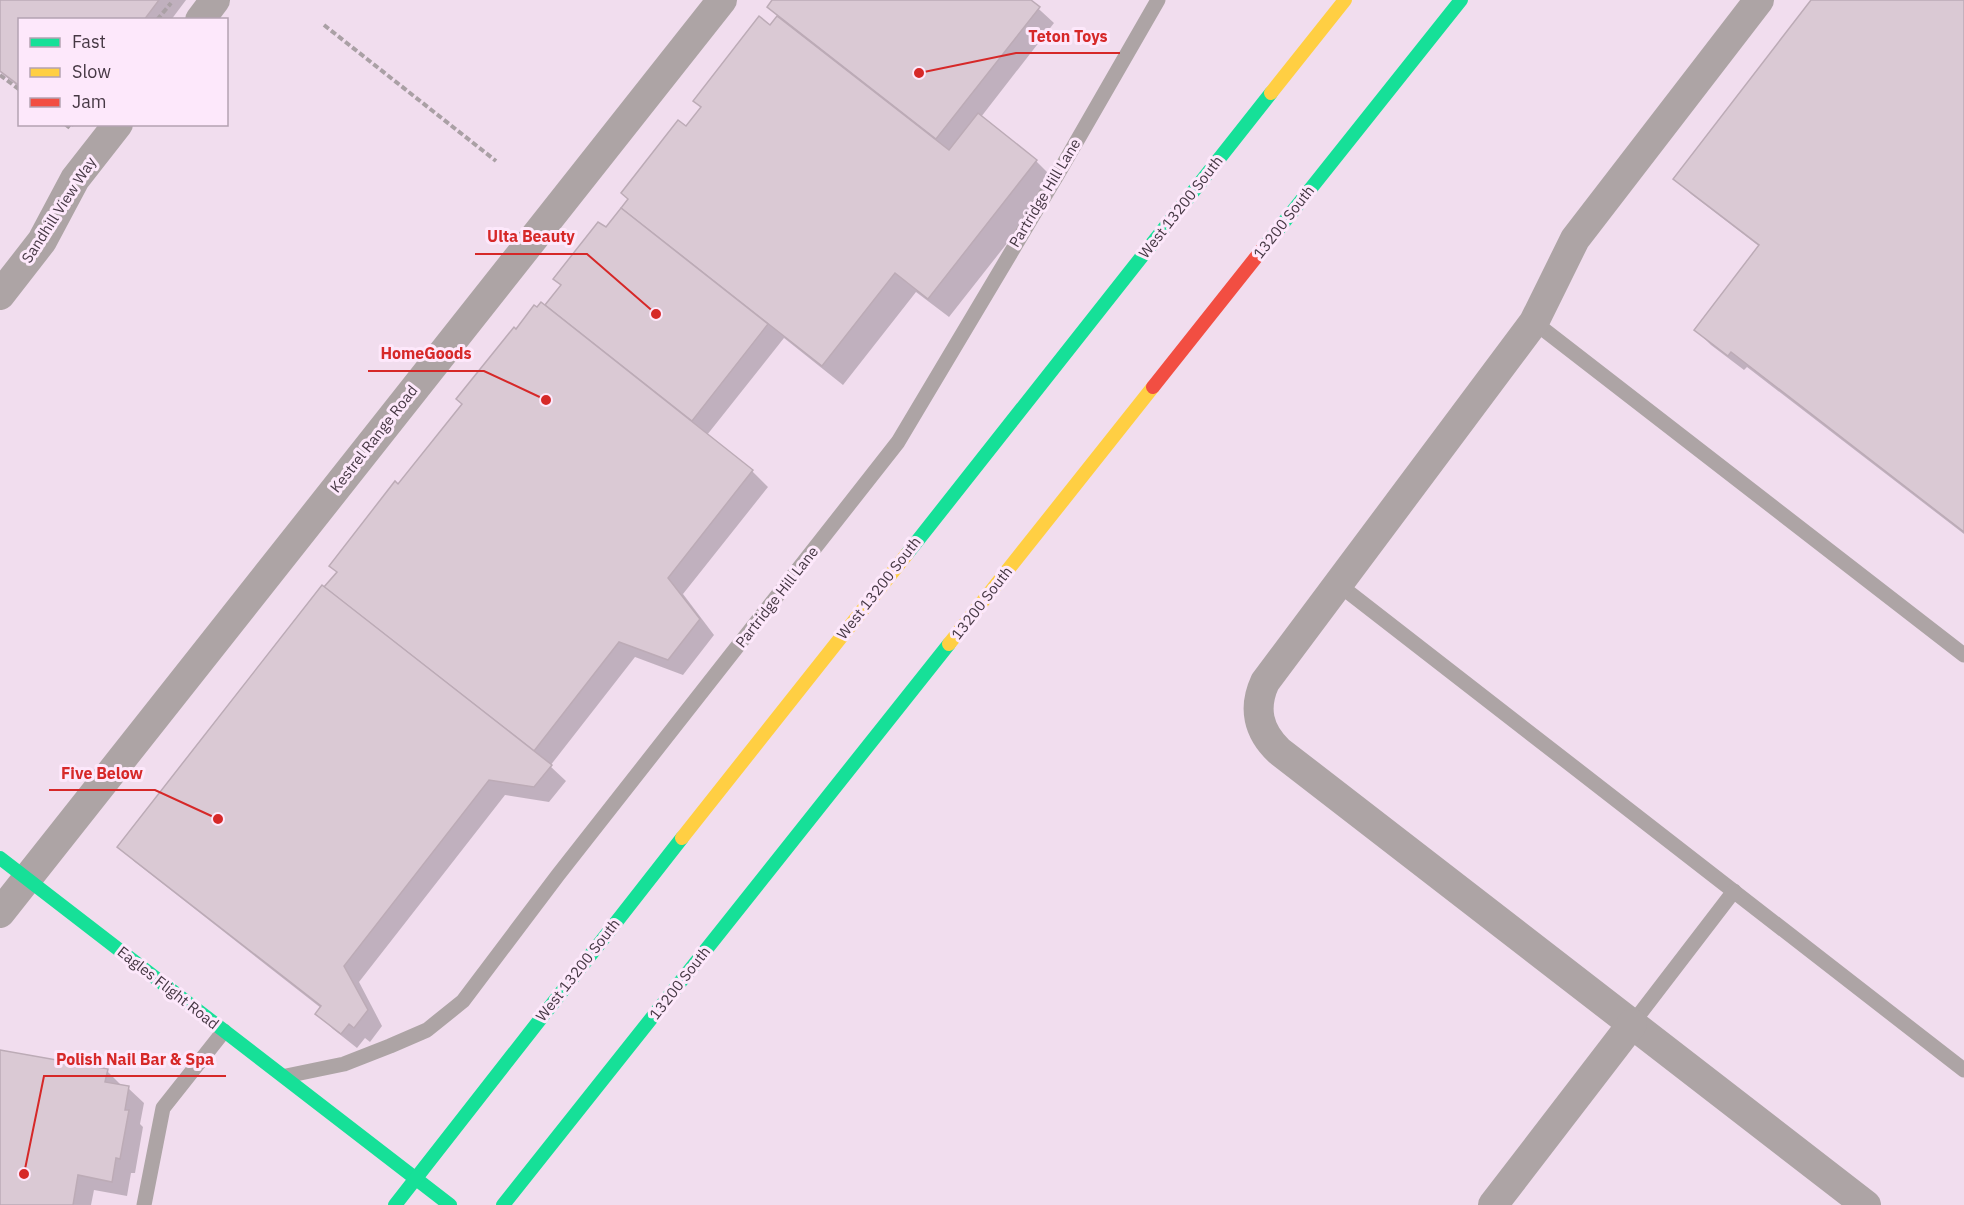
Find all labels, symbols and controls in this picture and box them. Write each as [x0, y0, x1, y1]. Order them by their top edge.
legend [18, 18, 228, 126]
callout: Teton Toys [1016, 19, 1120, 53]
text: Teton Toys [1028, 26, 1108, 46]
text: Fast [72, 30, 106, 53]
text: Slow [72, 60, 111, 83]
text: Jam [72, 90, 107, 113]
street label: Partridge Hill Lane [1005, 135, 1085, 251]
street label: West 13200 South [1135, 151, 1227, 262]
street label: Sandhill View Way [17, 153, 100, 266]
street label: 13200 South [1249, 181, 1318, 262]
callout: Ulta Beauty [475, 220, 587, 254]
text: Ulta Beauty [487, 226, 575, 246]
callout: HomeGoods [368, 337, 484, 371]
text: HomeGoods [380, 343, 472, 363]
street label: Kestrel Range Road [326, 381, 421, 496]
street label: West 13200 South [833, 532, 925, 643]
street label: Partridge Hill Lane [731, 542, 822, 651]
street label: 13200 South [947, 562, 1016, 643]
callout: Five Below [49, 756, 155, 790]
text: Five Below [61, 763, 144, 783]
street label: West 13200 South [532, 914, 624, 1025]
street label: Eagles Flight Road [114, 942, 223, 1033]
street label: 13200 South [645, 942, 714, 1023]
callout: Polish Nail Bar & Spa [44, 1042, 226, 1076]
text: Polish Nail Bar & Spa [56, 1049, 214, 1069]

